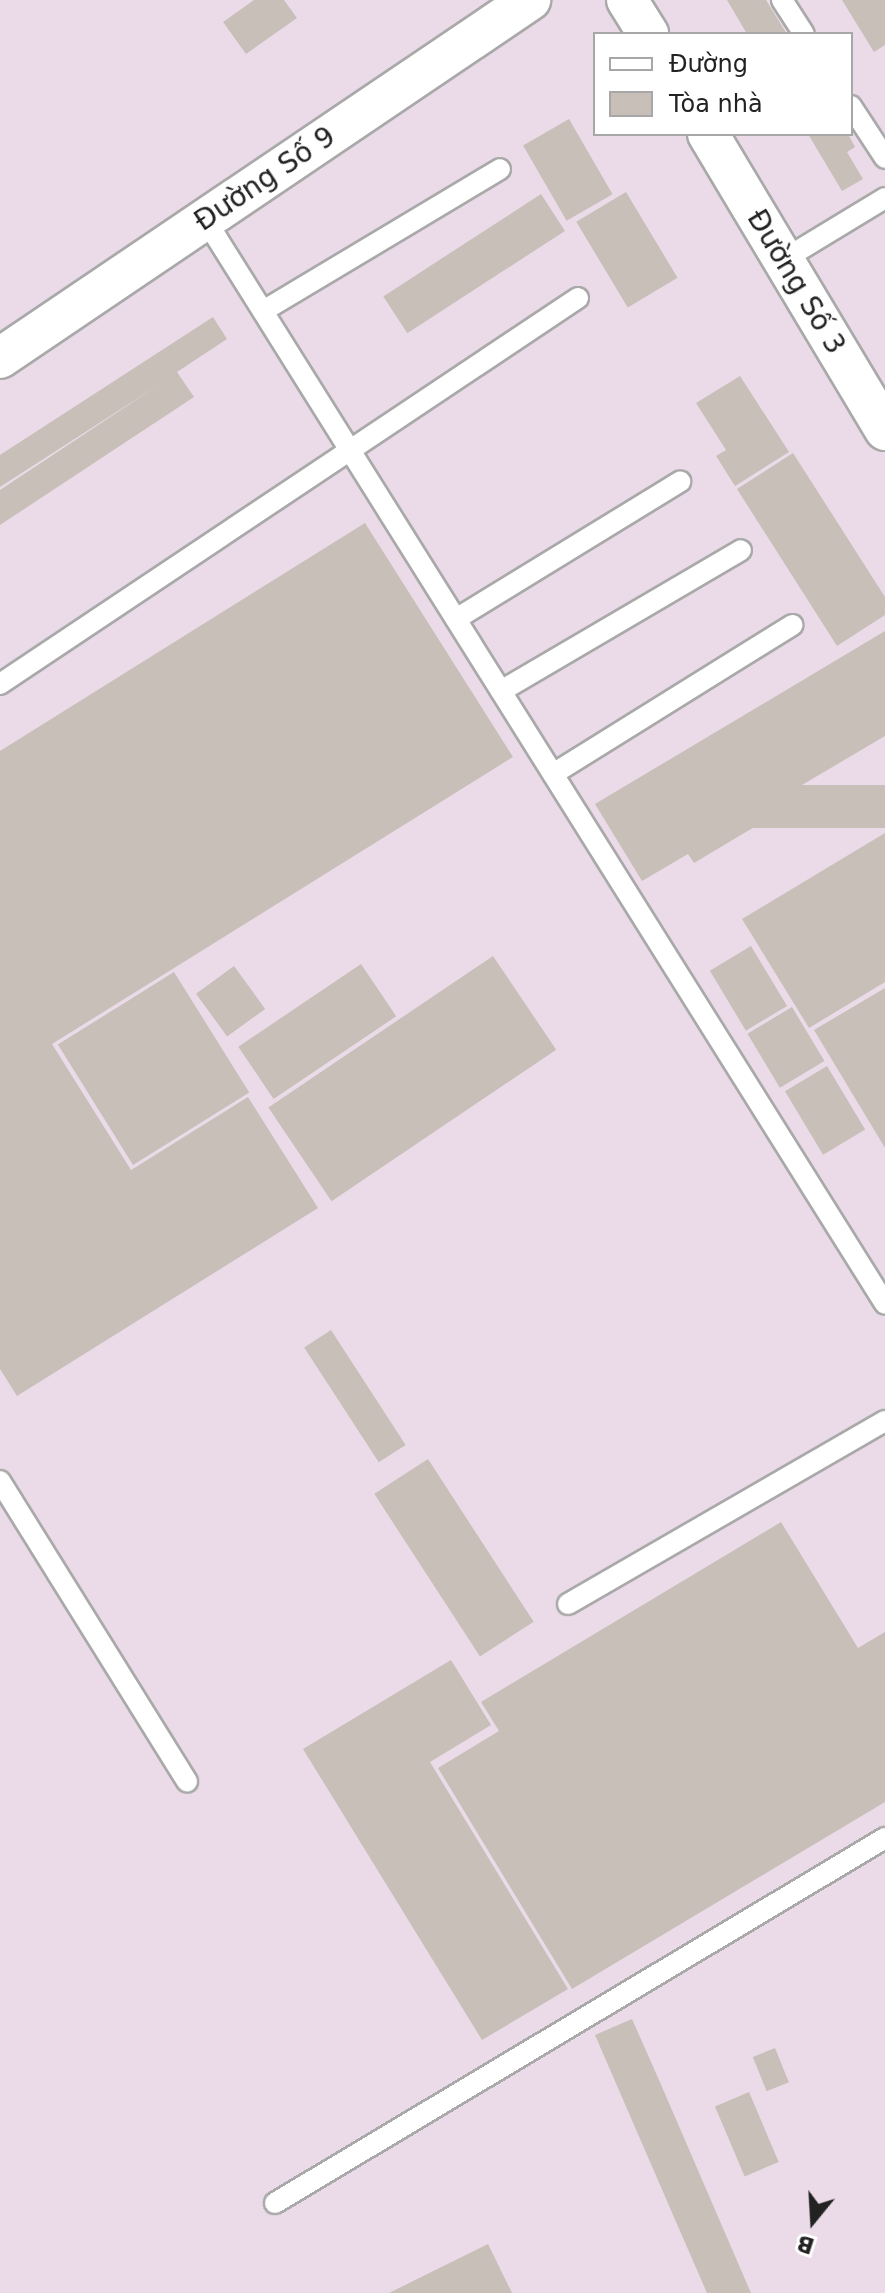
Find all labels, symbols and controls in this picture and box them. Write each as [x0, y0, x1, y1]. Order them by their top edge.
legend [593, 32, 853, 136]
text: Đường [669, 50, 748, 78]
text: Tòa nhà [669, 90, 763, 118]
street label: Đường Số 9 [188, 120, 342, 238]
street label: Đường Số 3 [740, 204, 852, 360]
north arrow [773, 2181, 853, 2261]
text: B [794, 2230, 817, 2259]

